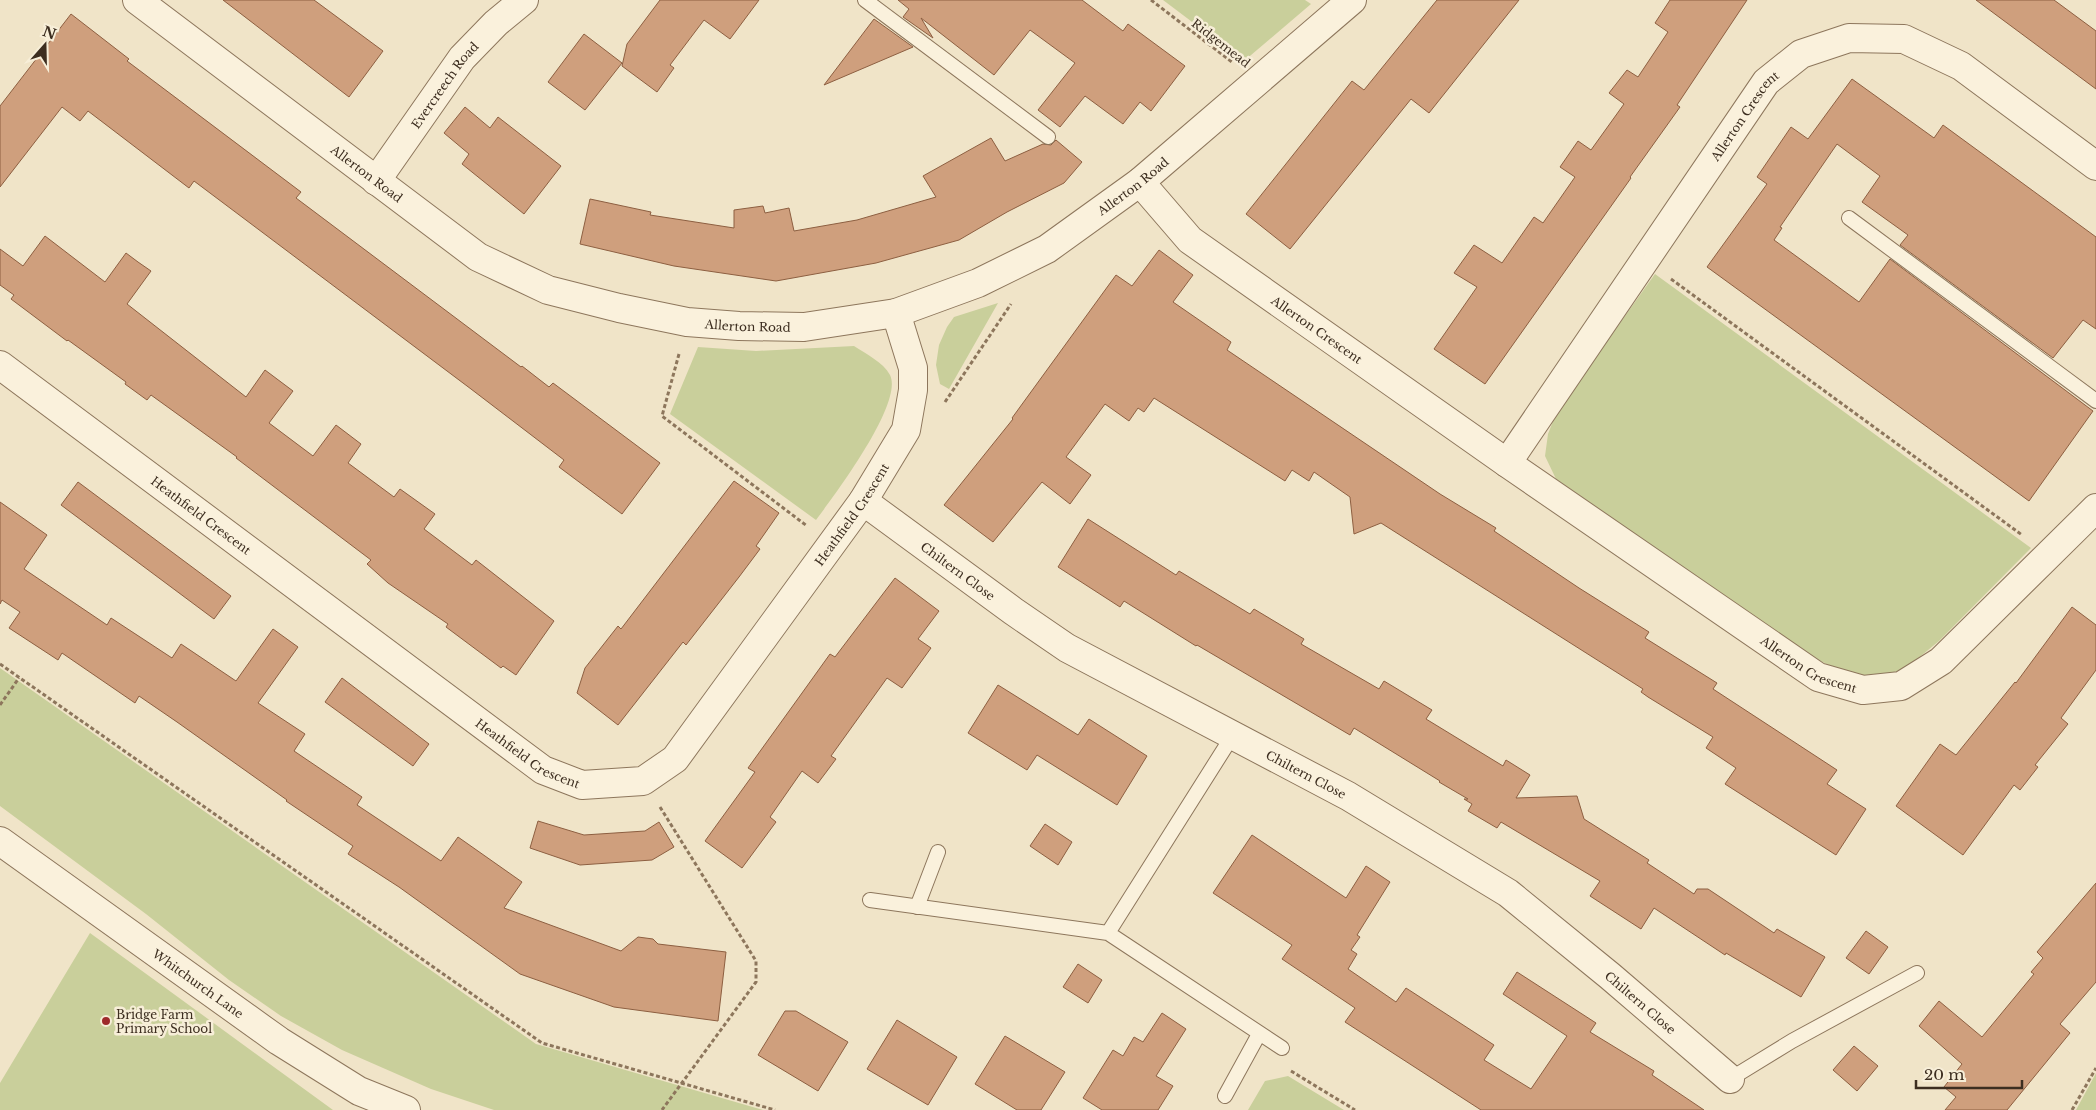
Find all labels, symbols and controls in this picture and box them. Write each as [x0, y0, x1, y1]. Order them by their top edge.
street label: Ridgemead [1189, 15, 1253, 71]
north arrow [20, 20, 70, 70]
text: N [40, 22, 59, 43]
street label: Evercreech Road [408, 38, 481, 131]
street label: Allerton Crescent [1707, 67, 1782, 164]
street label: Allerton Road [327, 141, 406, 205]
street label: Allerton Road [1093, 154, 1171, 219]
street label: Allerton Crescent [1268, 292, 1366, 367]
street label: Allerton Road [703, 316, 791, 334]
street label: Heathfield Crescent [811, 460, 892, 568]
street label: Heathfield Crescent [148, 473, 255, 558]
street label: Chiltern Close [918, 539, 998, 603]
street label: Allerton Crescent [1757, 632, 1859, 695]
street label: Heathfield Crescent [473, 715, 583, 791]
street label: Chiltern Close [1264, 747, 1349, 801]
street label: Whitchurch Lane [149, 945, 247, 1021]
street label: Chiltern Close [1602, 968, 1679, 1037]
place label: Bridge Farm Primary School [116, 1007, 212, 1036]
marker: Bridge Farm Primary School [100, 1015, 112, 1027]
scale bar [1916, 1058, 2022, 1090]
text: 20 m [1924, 1065, 1964, 1084]

